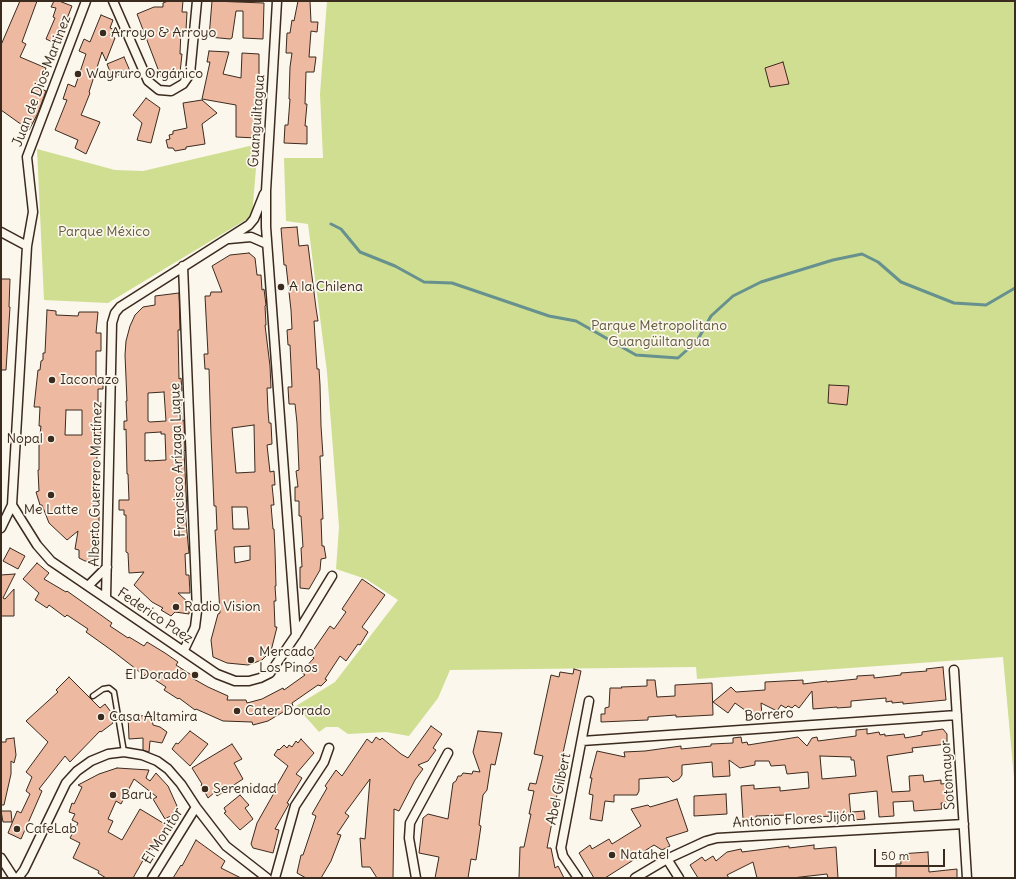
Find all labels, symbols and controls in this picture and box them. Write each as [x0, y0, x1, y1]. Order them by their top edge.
street label: Juan de Dios Martinez [9, 13, 75, 149]
place label: Arroyo & Arroyo [111, 25, 216, 41]
marker: Arroyo & Arroyo [98, 28, 108, 38]
place label: Wayruro Orgánico [86, 66, 203, 82]
marker: Wayruro Orgánico [73, 69, 83, 79]
street label: Guanguiltagua [245, 74, 269, 168]
park label: Parque México [58, 224, 150, 240]
place label: A la Chilena [289, 279, 363, 295]
marker: A la Chilena [276, 282, 286, 292]
park label: Parque Metropolitano Guangüiltangua [591, 318, 727, 350]
place label: Iaconazo [60, 372, 119, 388]
marker: Iaconazo [47, 375, 57, 385]
street label: Francisco Arízaga Luque [167, 383, 189, 537]
street label: Alberto Guerrero Martínez [86, 401, 106, 567]
place label: Nopal [6, 431, 43, 447]
marker: Nopal [46, 434, 56, 444]
marker: Me Latte [46, 490, 56, 500]
place label: Me Latte [24, 502, 78, 518]
street label: Federico Paez [114, 585, 196, 647]
place label: Radio Vision [184, 599, 261, 615]
marker: Radio Vision [171, 602, 181, 612]
place label: Mercado Los Pinos [259, 644, 318, 676]
marker: Mercado Los Pinos [246, 655, 256, 665]
place label: El Dorado [125, 667, 187, 683]
marker: El Dorado [190, 670, 200, 680]
place label: Cater Dorado [245, 703, 331, 719]
street label: Borrero [744, 705, 794, 725]
marker: Cater Dorado [232, 706, 242, 716]
place label: Casa Altamira [109, 709, 198, 725]
marker: Casa Altamira [96, 712, 106, 722]
street label: Sotomayor [937, 740, 959, 810]
street label: Abel Gilbert [543, 752, 575, 826]
place label: Serenidad [213, 781, 277, 797]
marker: Serenidad [200, 784, 210, 794]
place label: Baru [121, 787, 152, 803]
marker: Baru [108, 790, 118, 800]
street label: El Monitor [139, 805, 187, 867]
street label: Antonio Flores Jijón [732, 808, 856, 832]
place label: CafeLab [25, 821, 77, 837]
marker: CafeLab [12, 824, 22, 834]
scale bar [876, 841, 947, 867]
place label: Natahel [620, 847, 669, 863]
text: 50 m [881, 848, 909, 863]
marker: Natahel [607, 850, 617, 860]

